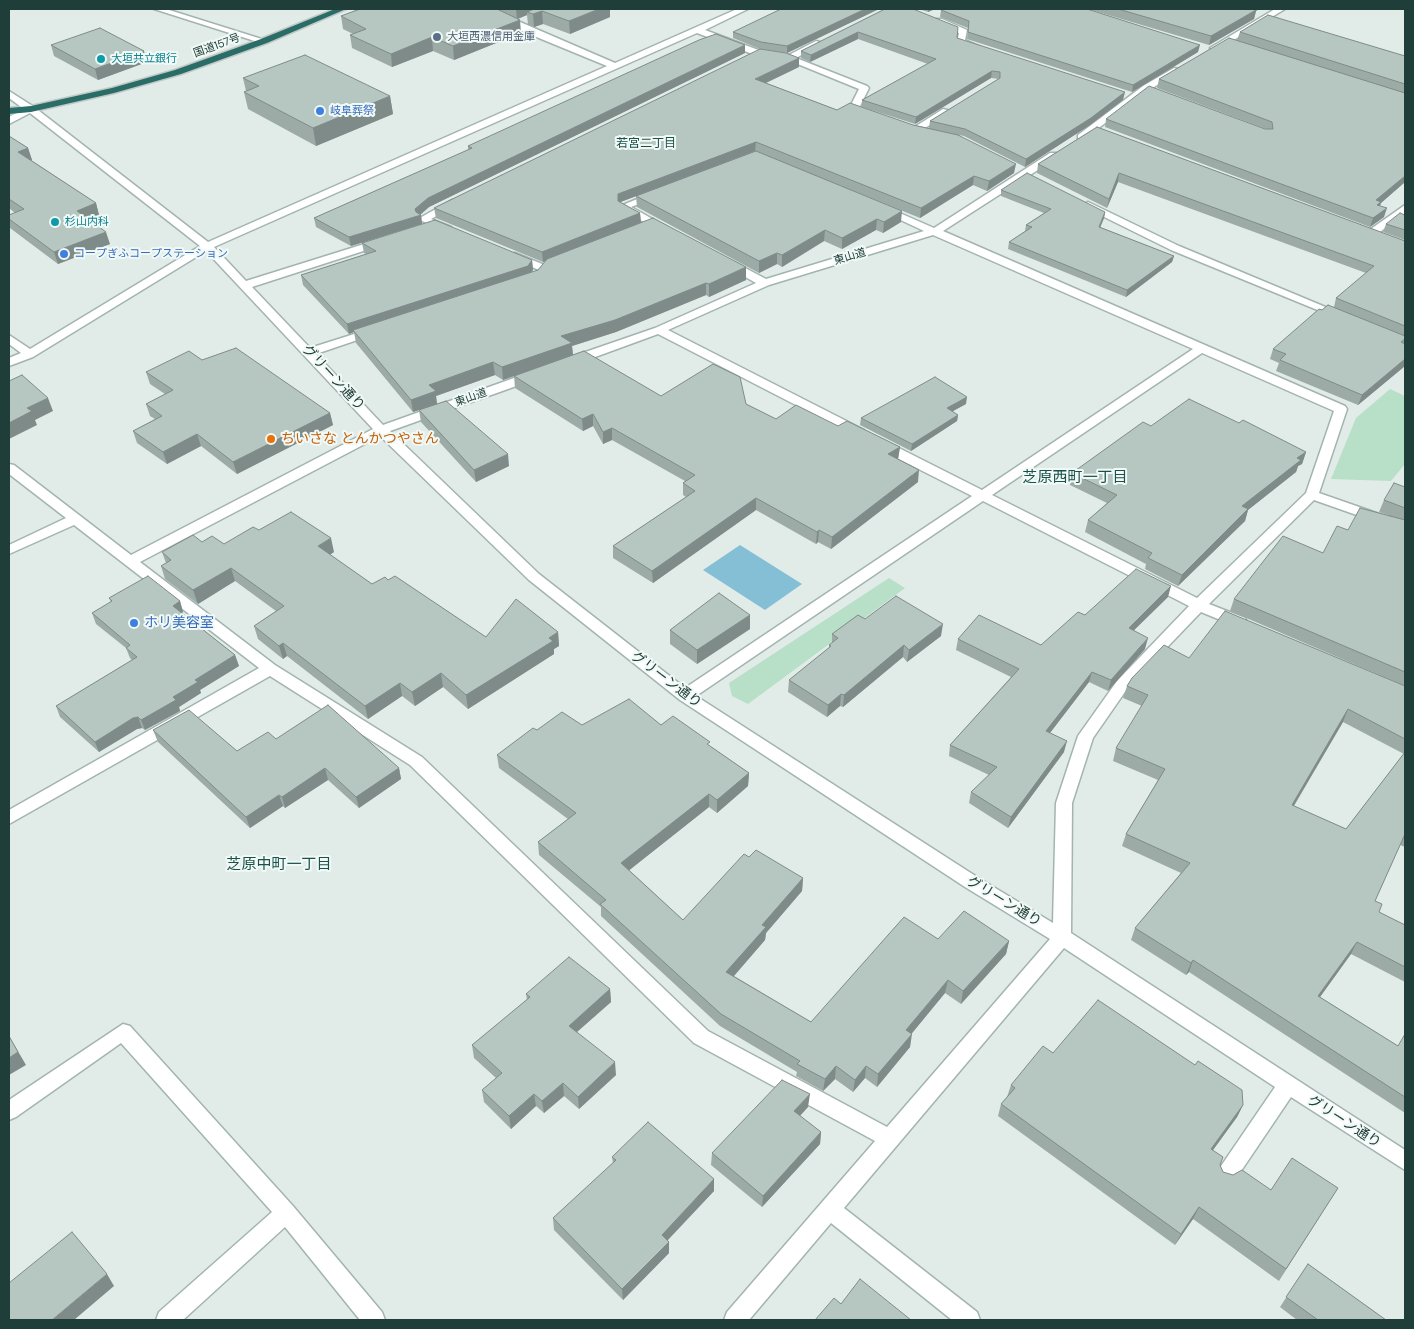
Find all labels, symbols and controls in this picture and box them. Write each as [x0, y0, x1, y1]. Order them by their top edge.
place label: 大垣西濃信用金庫 [447, 30, 535, 44]
street label: 国道157号 [192, 31, 242, 61]
marker: 大垣西濃信用金庫 [431, 31, 443, 43]
place label: 大垣共立銀行 [111, 52, 177, 66]
marker: 大垣共立銀行 [95, 53, 107, 65]
place label: 岐阜葬祭 [330, 104, 374, 118]
marker: 岐阜葬祭 [314, 105, 326, 117]
district label: 若宮二丁目 [616, 137, 676, 151]
place label: 杉山内科 [65, 215, 109, 229]
marker: 杉山内科 [49, 216, 61, 228]
street label: 東山道 [832, 246, 868, 268]
place label: コープぎふコープステーション [74, 247, 228, 261]
marker: コープぎふコープステーション [58, 248, 70, 260]
street label: グリーン通り [298, 342, 368, 414]
street label: 東山道 [453, 386, 489, 410]
place label: ちいさな とんかつやさん [281, 431, 439, 447]
marker: ちいさな とんかつやさん [265, 433, 277, 445]
district label: 芝原西町一丁目 [1023, 469, 1127, 487]
place label: ホリ美容室 [144, 615, 214, 631]
marker: ホリ美容室 [128, 617, 140, 629]
street label: グリーン通り [627, 648, 705, 712]
district label: 芝原中町一丁目 [227, 856, 331, 874]
street label: グリーン通り [964, 873, 1044, 931]
street label: グリーン通り [1304, 1092, 1384, 1152]

